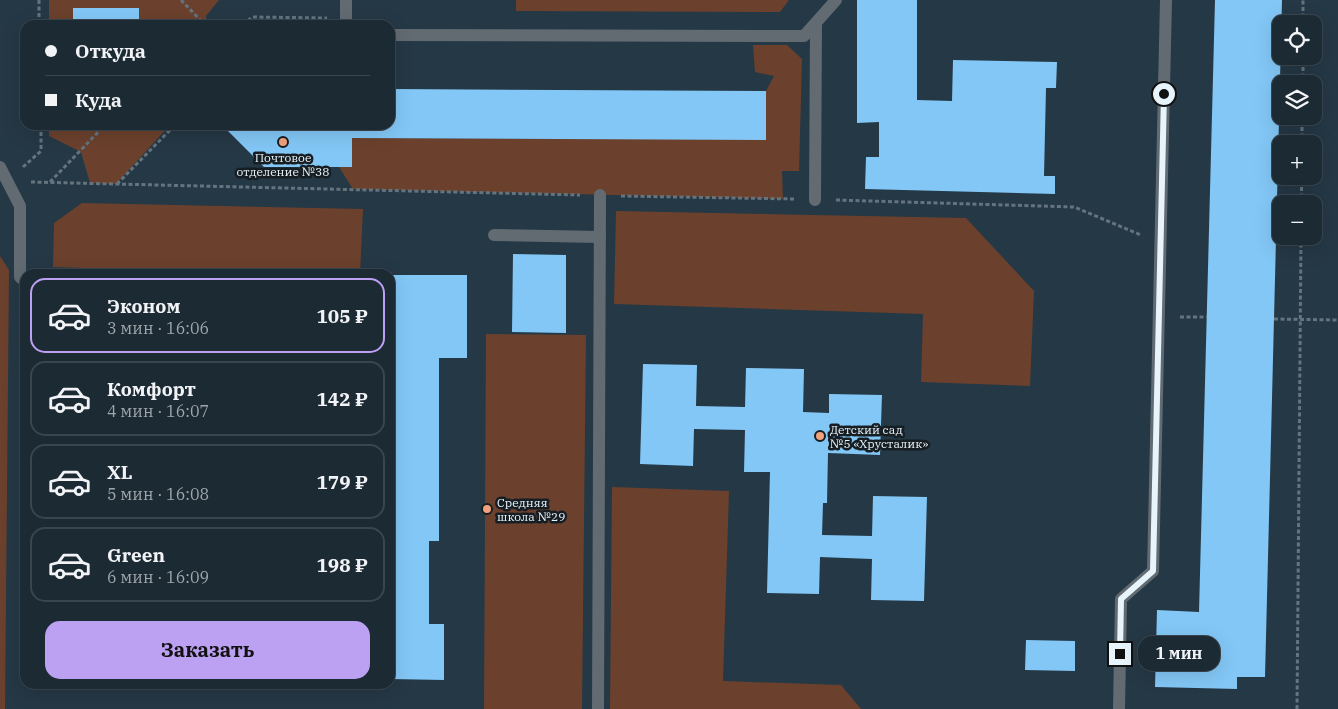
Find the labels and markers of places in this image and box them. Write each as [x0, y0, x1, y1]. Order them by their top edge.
marker: Почтовое отделение №38 [277, 136, 289, 148]
place label: Почтовое отделение №38 [237, 150, 329, 179]
place label: Детский сад №5 «Хрусталик» [830, 422, 928, 451]
marker: Детский сад №5 «Хрусталик» [814, 430, 826, 442]
place label: Средняя школа №29 [497, 495, 565, 524]
marker: Средняя школа №29 [481, 503, 493, 515]

